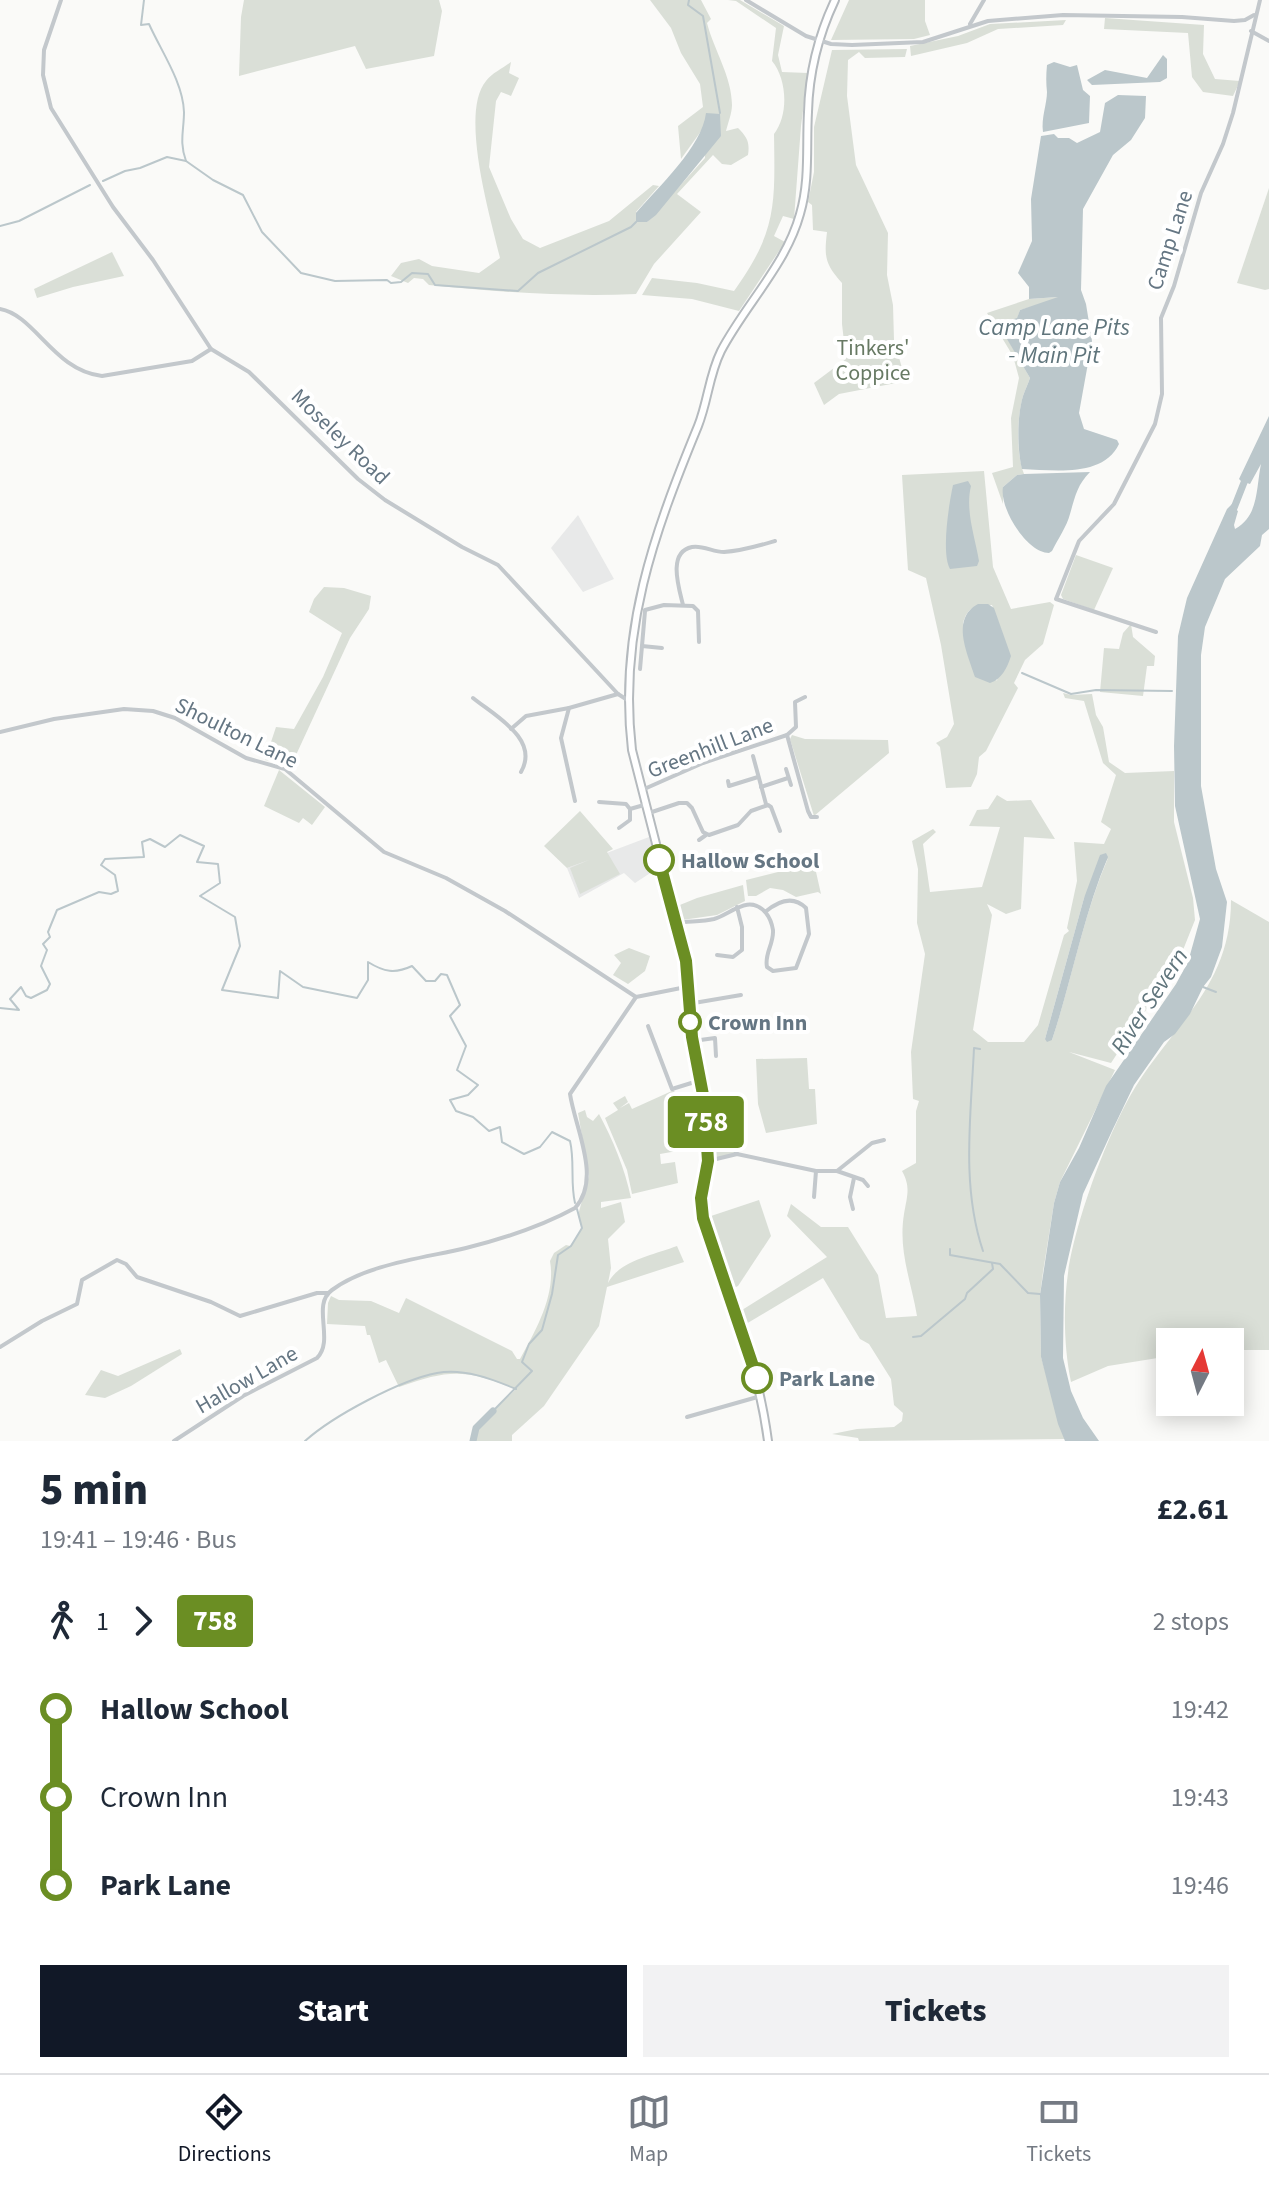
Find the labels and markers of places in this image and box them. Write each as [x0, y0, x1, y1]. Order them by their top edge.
marker: Hallow School [644, 845, 674, 875]
place label: Hallow School [681, 845, 820, 877]
place label: Crown Inn [708, 1007, 807, 1039]
marker: Crown Inn [679, 1011, 701, 1033]
marker: Park Lane [742, 1363, 772, 1393]
place label: Park Lane [779, 1363, 875, 1395]

